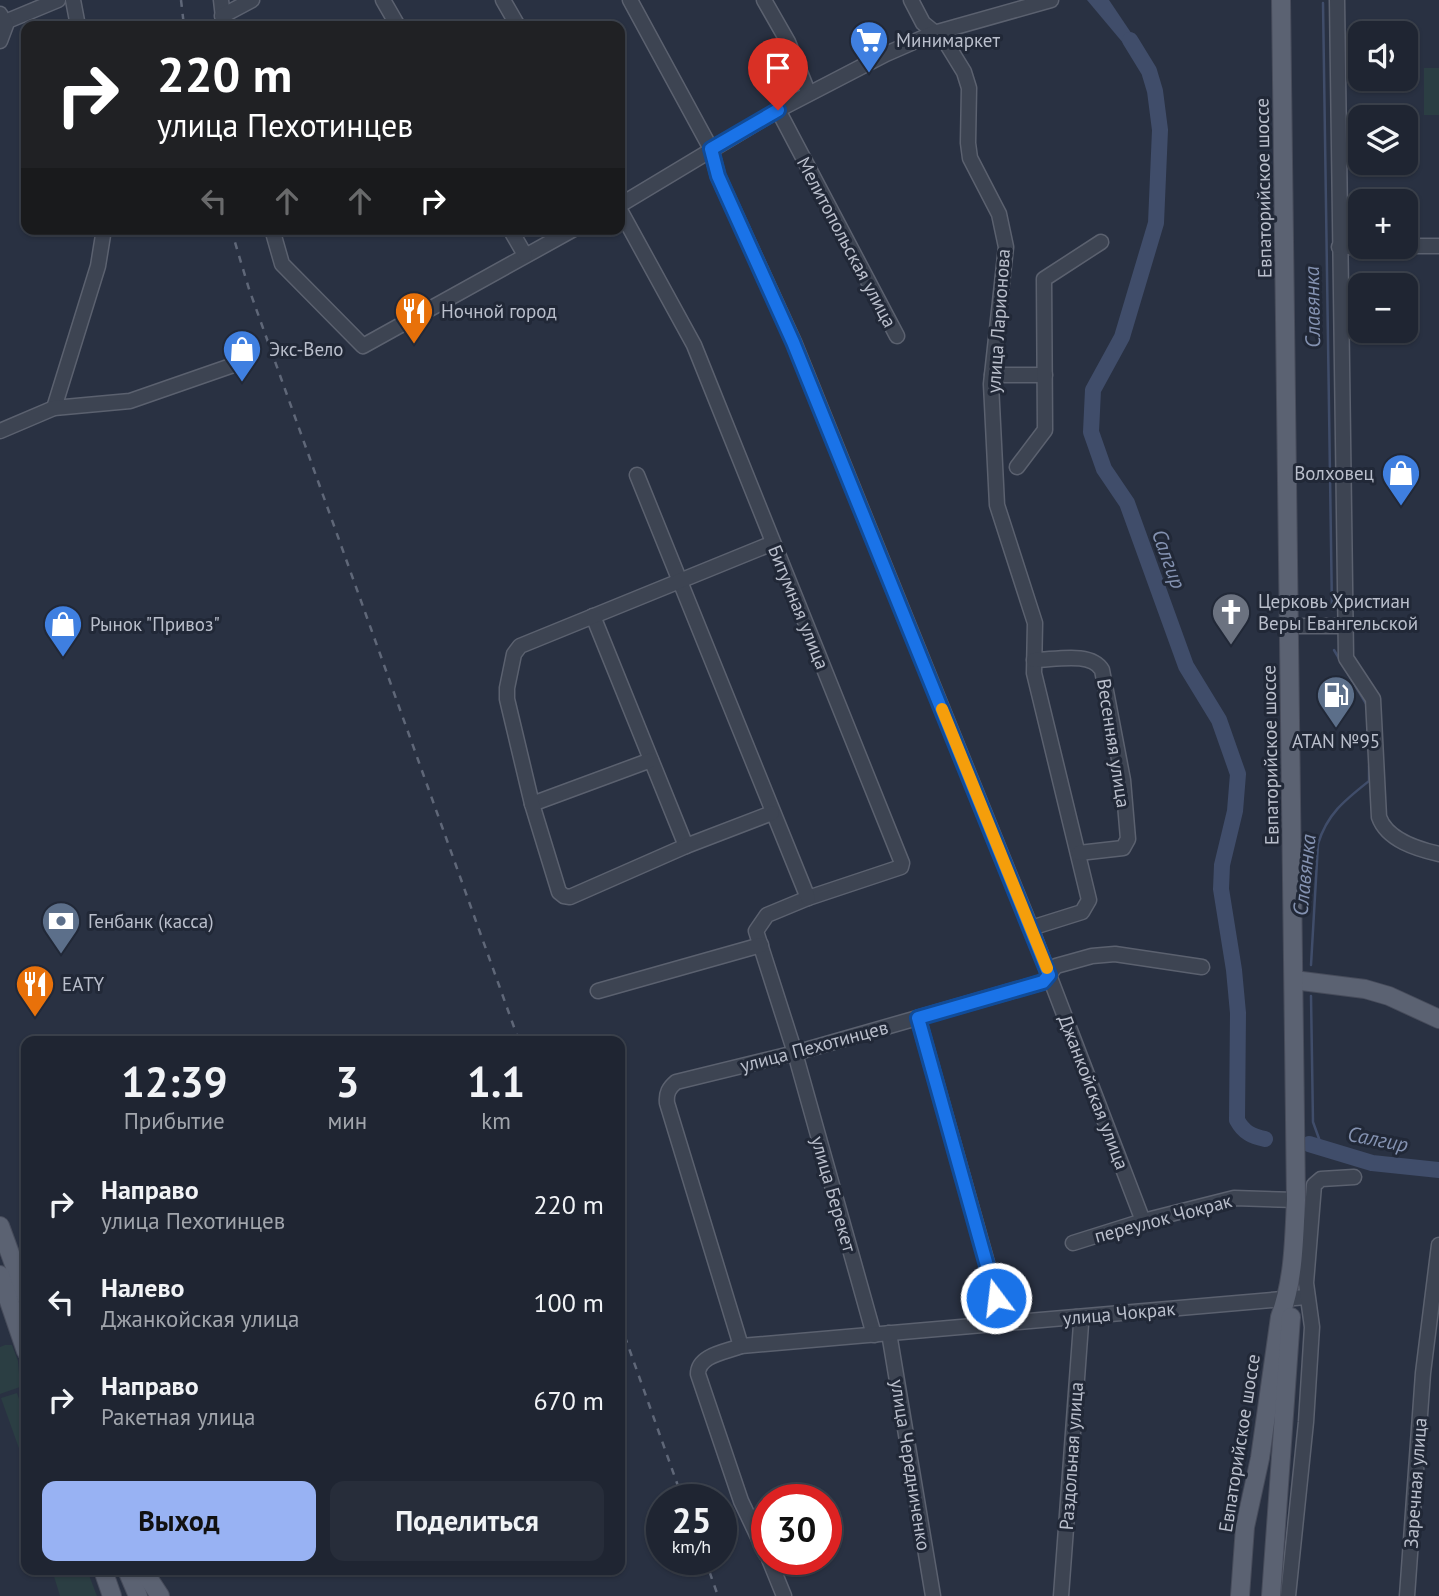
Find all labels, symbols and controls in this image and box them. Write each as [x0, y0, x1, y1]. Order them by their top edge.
supermarket icon: Минимаркет [848, 19, 890, 74]
map controls [1348, 21, 1418, 343]
button: sound [1348, 21, 1418, 91]
place label: Минимаркет [896, 28, 1001, 52]
pin [748, 38, 808, 110]
text: 220 m [157, 42, 292, 106]
icon: right [42, 49, 133, 140]
icon: arrive [759, 49, 797, 87]
street label: Евпаторийское шоссе [1249, 98, 1277, 278]
text: улица Пехотинцев [157, 104, 413, 146]
button: layers [1348, 105, 1418, 175]
street label: Мелитопольская улица [792, 153, 902, 331]
icon: left [195, 182, 233, 220]
icon: ahead [268, 182, 306, 220]
icon: ahead [341, 182, 379, 220]
icon: right [414, 182, 452, 220]
button: + [1348, 189, 1418, 259]
street label: улица Ларионова [981, 248, 1015, 394]
water label: Славянка [1298, 265, 1326, 348]
button: − [1348, 273, 1418, 343]
restaurant icon: Ночной город [393, 290, 435, 345]
place label: Ночной город [441, 299, 557, 323]
shop icon: Экс-Вело [221, 328, 263, 383]
place label: Экс-Вело [269, 337, 343, 361]
shop icon: Волховец [1380, 452, 1422, 507]
place label: Волховец [1294, 461, 1374, 485]
water label: Салгир [1146, 526, 1192, 593]
street label: Битумная улица [763, 541, 835, 673]
place label: Церковь Христиан Веры Евангельской [1258, 589, 1418, 635]
church icon: Церковь Христиан Веры Евангельской [1210, 591, 1252, 646]
shop icon: Рынок "Привоз" [42, 603, 84, 658]
place label: Рынок "Привоз" [90, 612, 220, 636]
street label: Евпаторийское шоссе [1256, 665, 1284, 845]
fuel station icon: ATAN №95 [1315, 674, 1357, 729]
street label: Весенняя улица [1092, 677, 1136, 809]
place label: ATAN №95 [1292, 729, 1380, 753]
water label: Славянка [1286, 832, 1322, 917]
bank icon: Генбанк (касса) [40, 900, 82, 955]
place label: Генбанк (касса) [88, 909, 214, 933]
restaurant icon: EАTY [14, 963, 56, 1018]
place label: EАTY [62, 972, 105, 996]
street label: Джанкойская улица [1053, 1011, 1135, 1173]
street label: улица Пехотинцев [737, 1015, 891, 1077]
text: 12:39 [121, 1054, 227, 1109]
text: 3 [335, 1054, 359, 1109]
text: 1.1 [467, 1054, 525, 1109]
text: Прибытие [124, 1106, 225, 1135]
text: мин [327, 1106, 367, 1135]
text: km [481, 1106, 511, 1135]
water label: Салгир [1345, 1120, 1411, 1158]
street label: улица Берекет [806, 1133, 862, 1255]
text: Направо [101, 1173, 199, 1206]
icon: right [42, 1185, 80, 1223]
text: 220 m [533, 1188, 604, 1221]
street label: переулок Чокрак [1092, 1188, 1234, 1248]
text: улица Пехотинцев [101, 1206, 285, 1235]
position arrow [959, 1261, 1033, 1335]
text: Налево [101, 1271, 185, 1304]
icon: left [42, 1283, 80, 1321]
text: 100 m [533, 1286, 604, 1319]
street label: улица Чокрак [1062, 1296, 1176, 1330]
text: Джанкойская улица [101, 1304, 299, 1333]
street label: Евпаторийское шоссе [1213, 1352, 1265, 1534]
text: Направо [101, 1369, 199, 1402]
street label: улица Чередниченко [886, 1378, 936, 1552]
icon: right [42, 1381, 80, 1419]
street label: Раздольная улица [1054, 1381, 1088, 1531]
text: 670 m [533, 1384, 604, 1417]
text: Ракетная улица [101, 1402, 256, 1431]
street label: Заречная улица [1398, 1417, 1432, 1549]
button: Выход [42, 1481, 316, 1561]
button: Поделиться [330, 1481, 604, 1561]
speed limit sign: 30 [751, 1484, 842, 1575]
text: 25 [672, 1497, 711, 1543]
text: km/h [672, 1535, 711, 1558]

